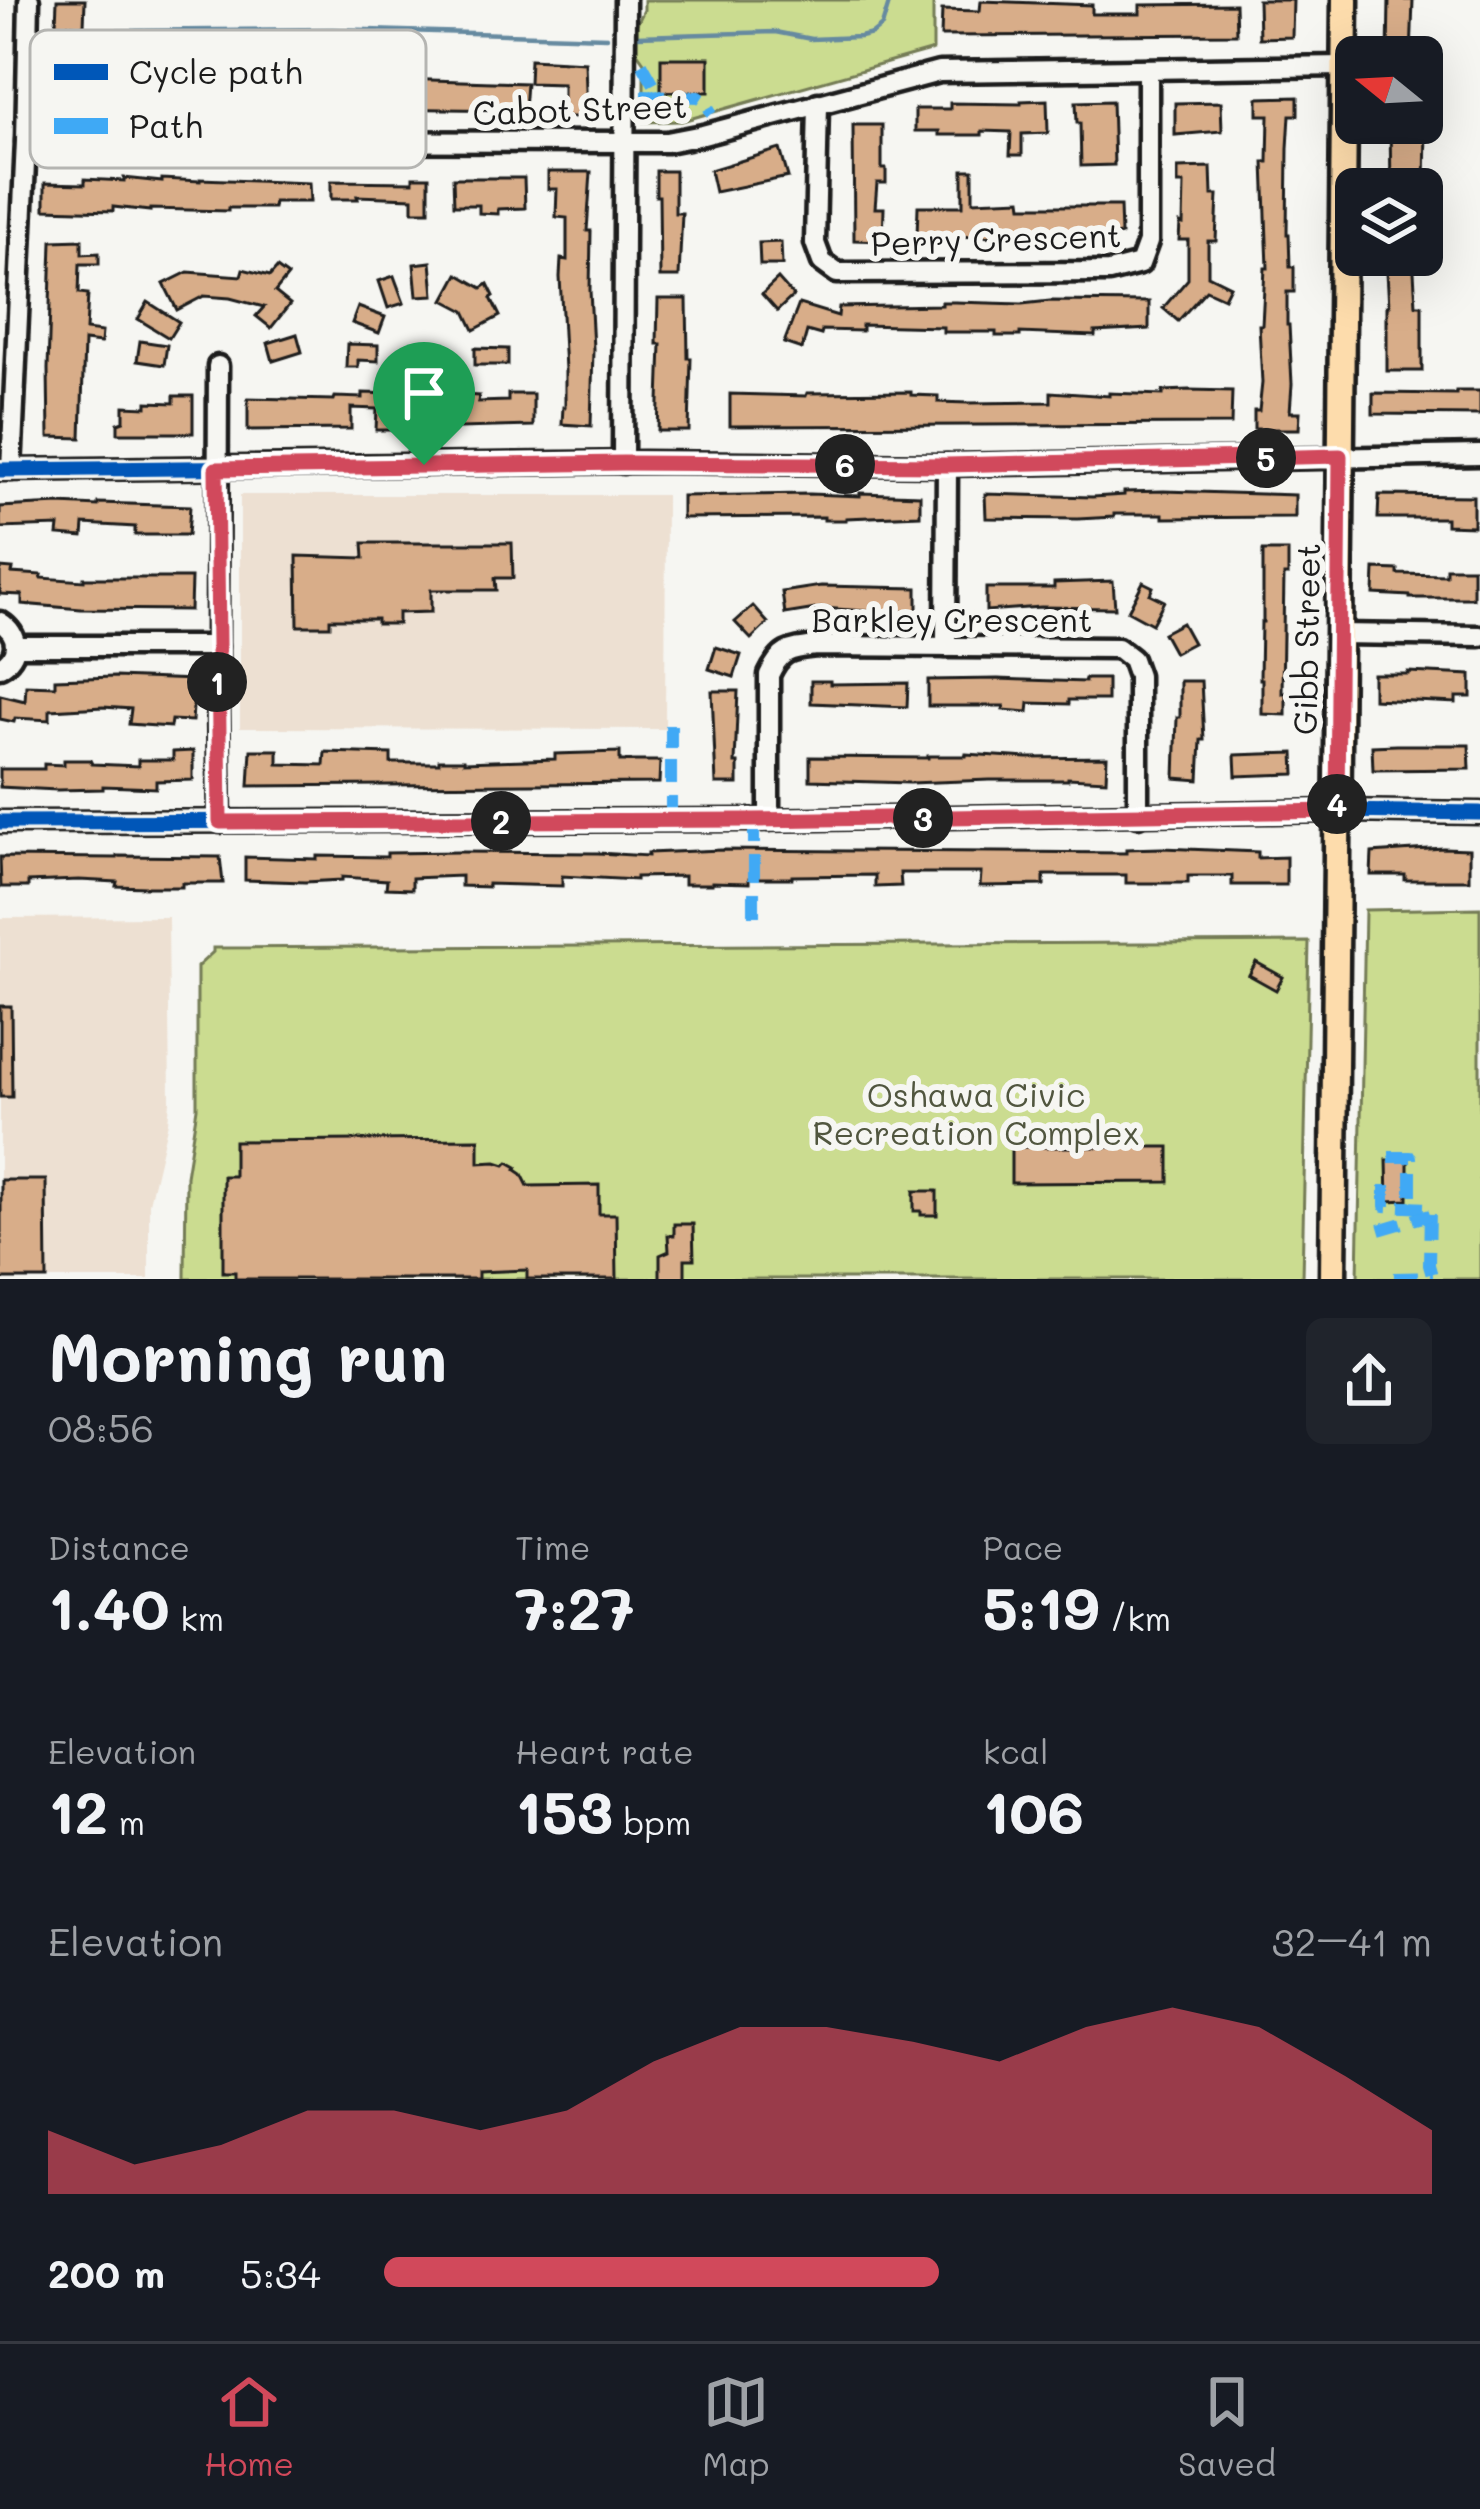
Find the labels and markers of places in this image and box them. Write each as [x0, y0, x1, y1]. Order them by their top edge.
pin [373, 342, 475, 465]
pin: 5 [1236, 428, 1296, 488]
pin: 6 [815, 434, 875, 494]
pin: 1 [187, 652, 247, 712]
pin: 4 [1307, 774, 1367, 834]
pin: 3 [893, 788, 953, 848]
pin: 2 [471, 791, 531, 851]

